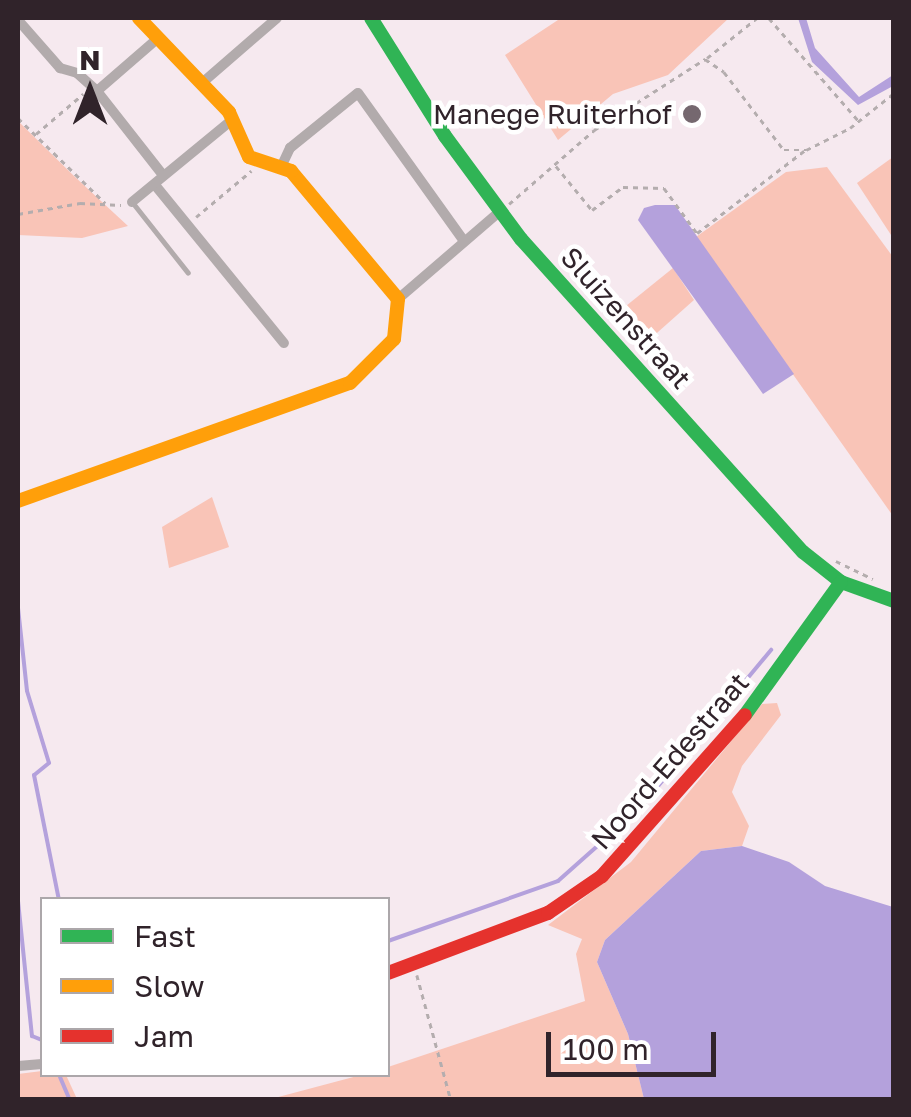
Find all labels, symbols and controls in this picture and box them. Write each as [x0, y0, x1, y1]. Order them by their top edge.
north arrow [40, 40, 140, 140]
text: N [79, 43, 101, 76]
place label: Manege Ruiterhof [433, 97, 672, 131]
marker: Manege Ruiterhof [681, 103, 703, 125]
street label: Sluizenstraat [554, 241, 698, 395]
street label: Noord-Edestraat [584, 666, 756, 856]
legend [40, 897, 390, 1077]
text: Fast [134, 918, 196, 954]
text: Slow [134, 968, 205, 1004]
scale bar [551, 1012, 721, 1074]
text: Jam [134, 1018, 194, 1054]
text: 100 m [563, 1031, 649, 1067]

